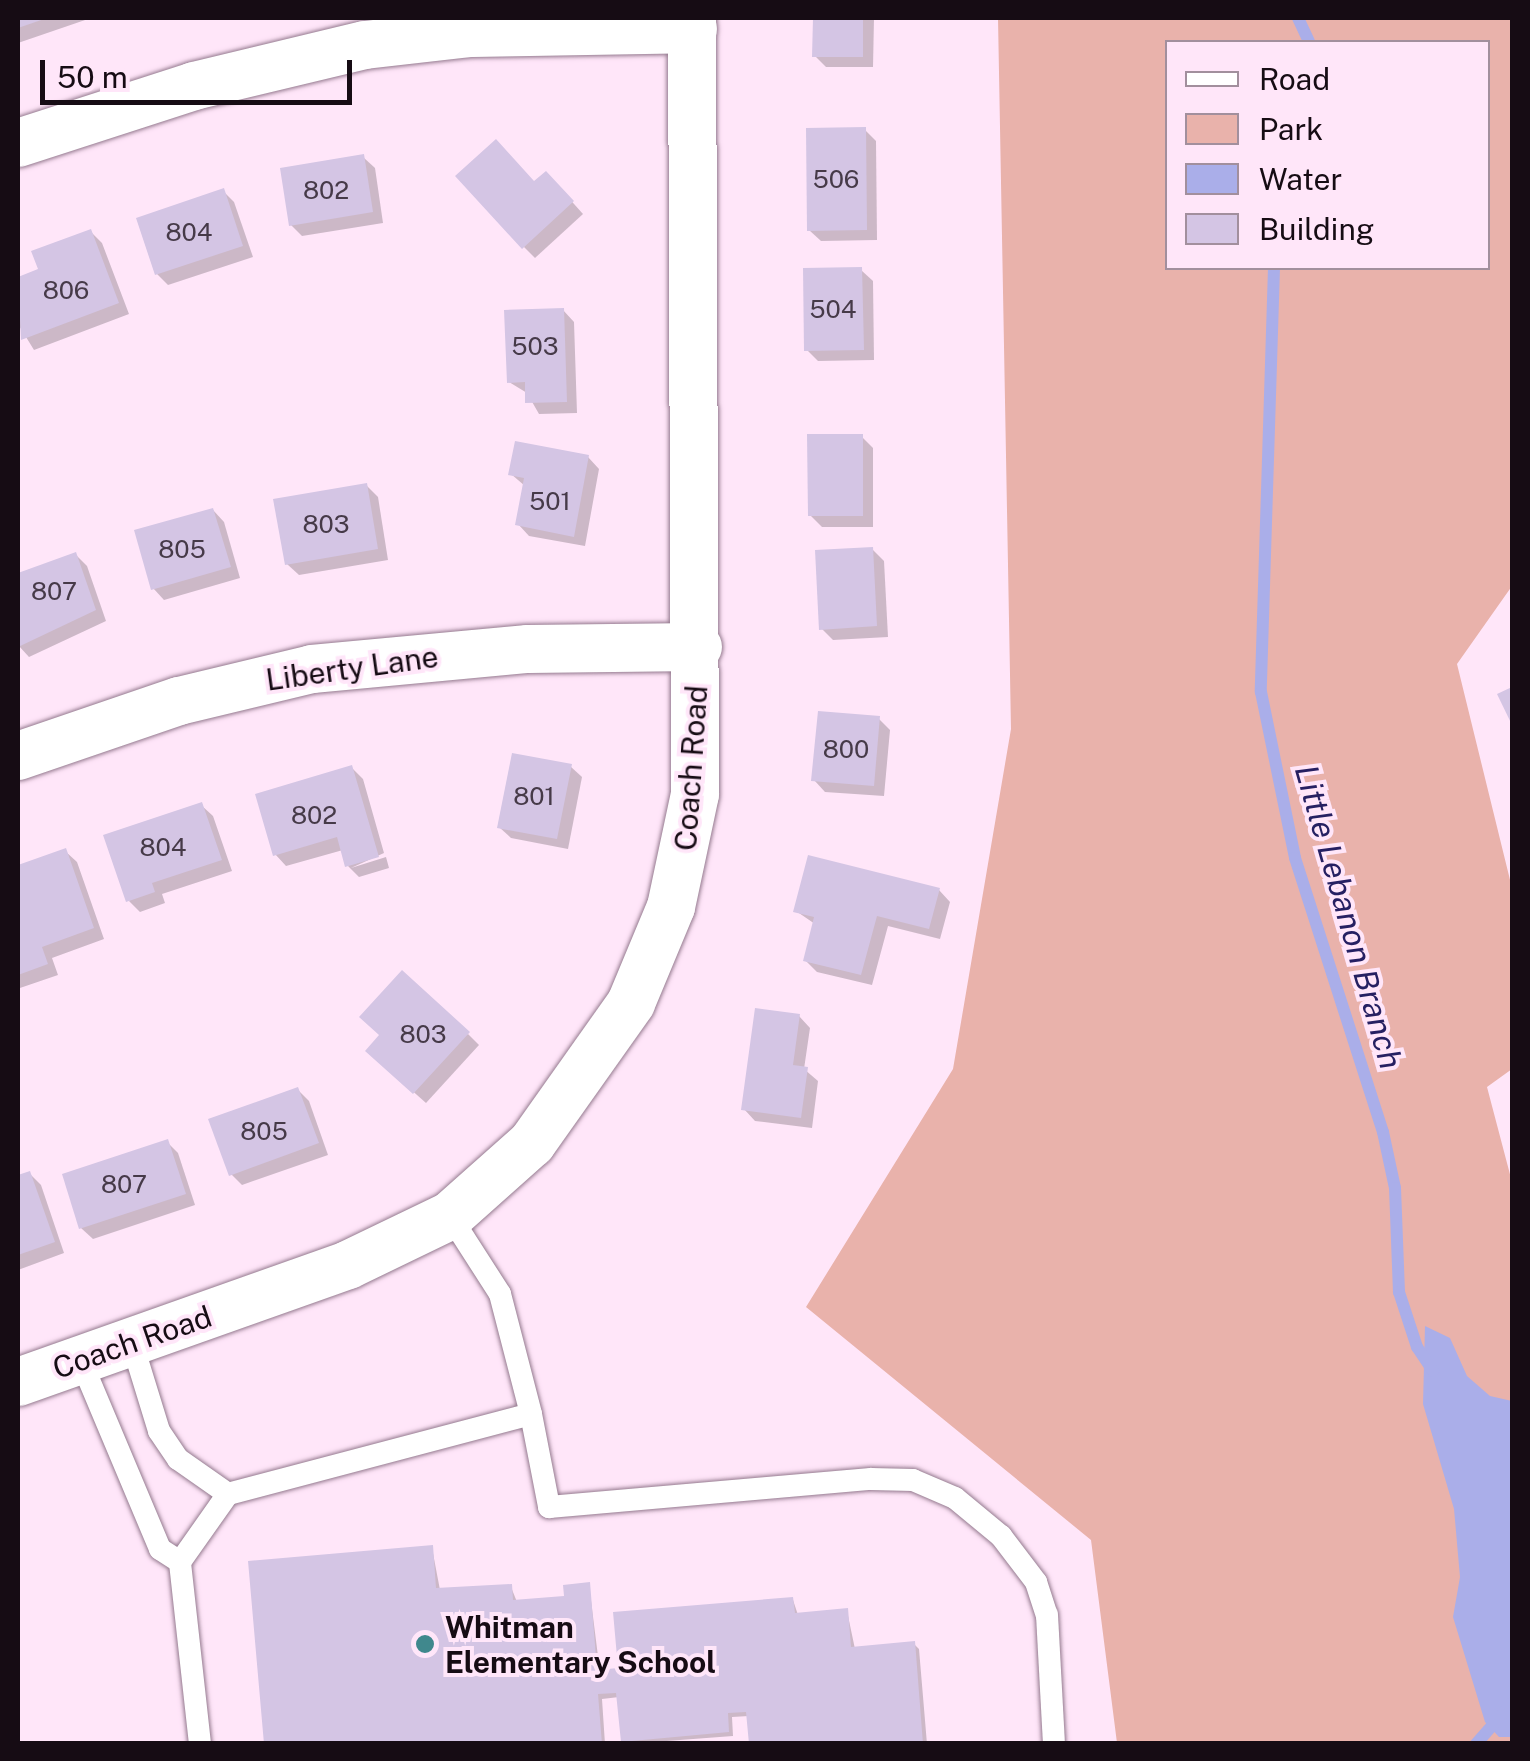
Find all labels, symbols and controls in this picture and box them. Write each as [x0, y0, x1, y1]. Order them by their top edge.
scale bar [45, 40, 358, 102]
legend [1165, 40, 1490, 270]
text: 50 m [57, 59, 128, 95]
text: Road [1259, 61, 1330, 97]
text: Park [1259, 111, 1323, 147]
text: Water [1259, 161, 1342, 197]
house number: 506 [813, 164, 859, 194]
house number: 802 [303, 175, 349, 205]
text: Building [1259, 211, 1374, 247]
house number: 804 [166, 217, 212, 247]
house number: 806 [43, 275, 89, 305]
house number: 504 [810, 294, 856, 324]
house number: 503 [512, 331, 558, 361]
house number: 501 [529, 486, 571, 516]
house number: 803 [303, 509, 349, 539]
house number: 805 [158, 534, 206, 564]
house number: 807 [31, 576, 77, 606]
street label: Liberty Lane [263, 638, 441, 698]
street label: Coach Road [667, 684, 715, 852]
house number: 800 [823, 734, 869, 764]
water label: Little Lebanon Branch [1286, 761, 1410, 1073]
house number: 801 [513, 781, 555, 811]
house number: 802 [291, 800, 337, 830]
house number: 804 [140, 832, 186, 862]
house number: 803 [400, 1019, 446, 1049]
house number: 805 [240, 1116, 288, 1146]
house number: 807 [101, 1169, 147, 1199]
street label: Coach Road [48, 1298, 216, 1386]
place label: Whitman Elementary School [445, 1609, 716, 1680]
marker: Whitman Elementary School [414, 1633, 436, 1655]

